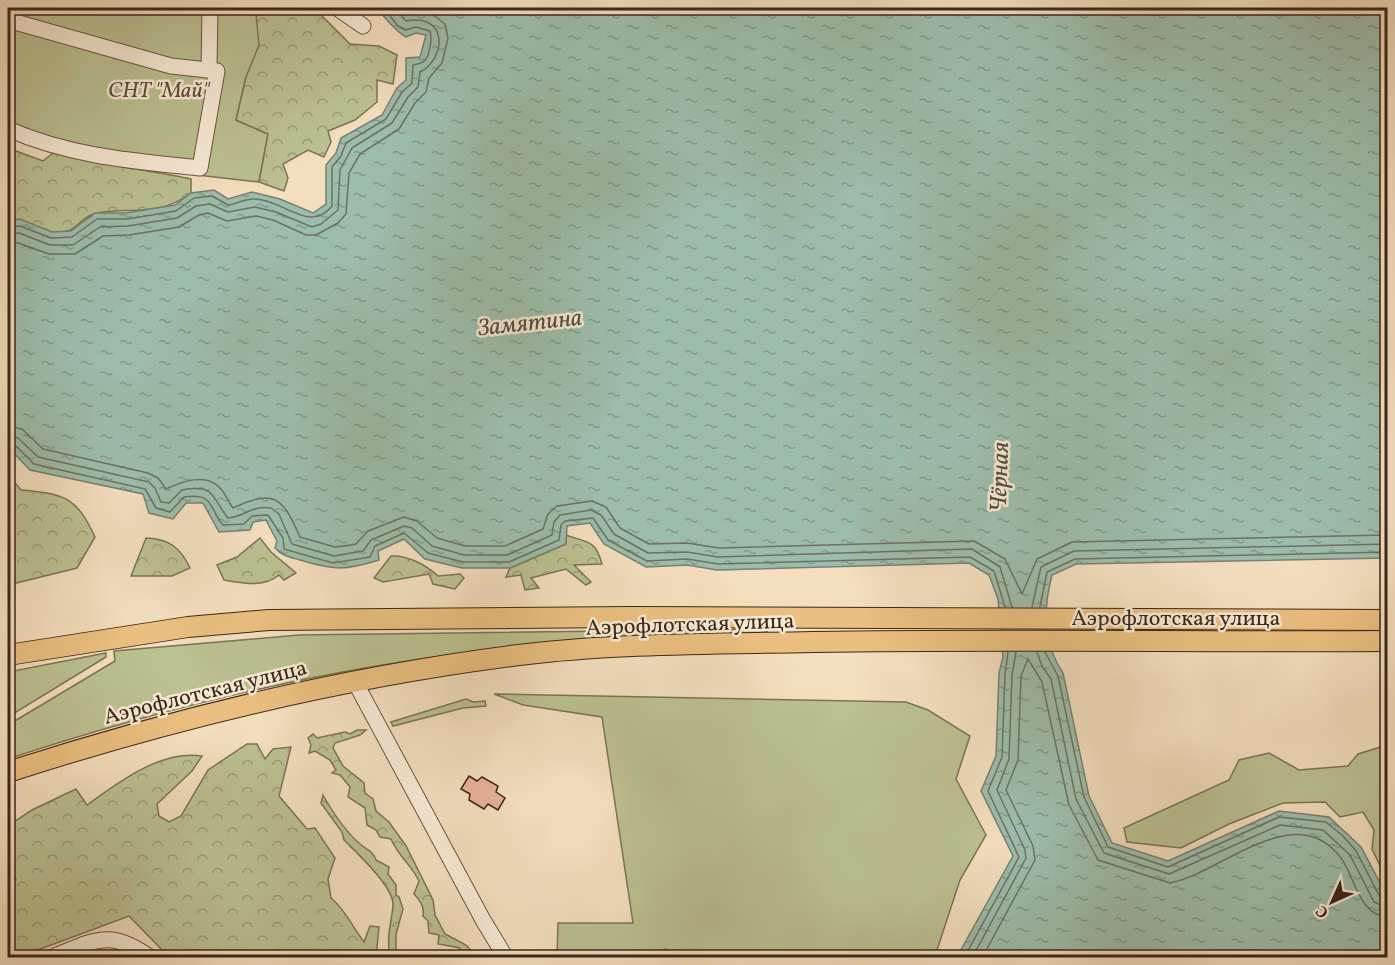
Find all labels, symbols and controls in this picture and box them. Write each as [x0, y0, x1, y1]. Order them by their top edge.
park label: СНТ "Май" [108, 76, 211, 107]
water label: Замятина [476, 302, 584, 346]
water label: Чёрная [983, 441, 1019, 513]
street label: Аэрофлотская улица [1072, 604, 1280, 635]
street label: Аэрофлотская улица [585, 606, 795, 645]
street label: Аэрофлотская улица [101, 653, 311, 734]
north arrow [1302, 872, 1362, 932]
text: С [1311, 900, 1334, 923]

